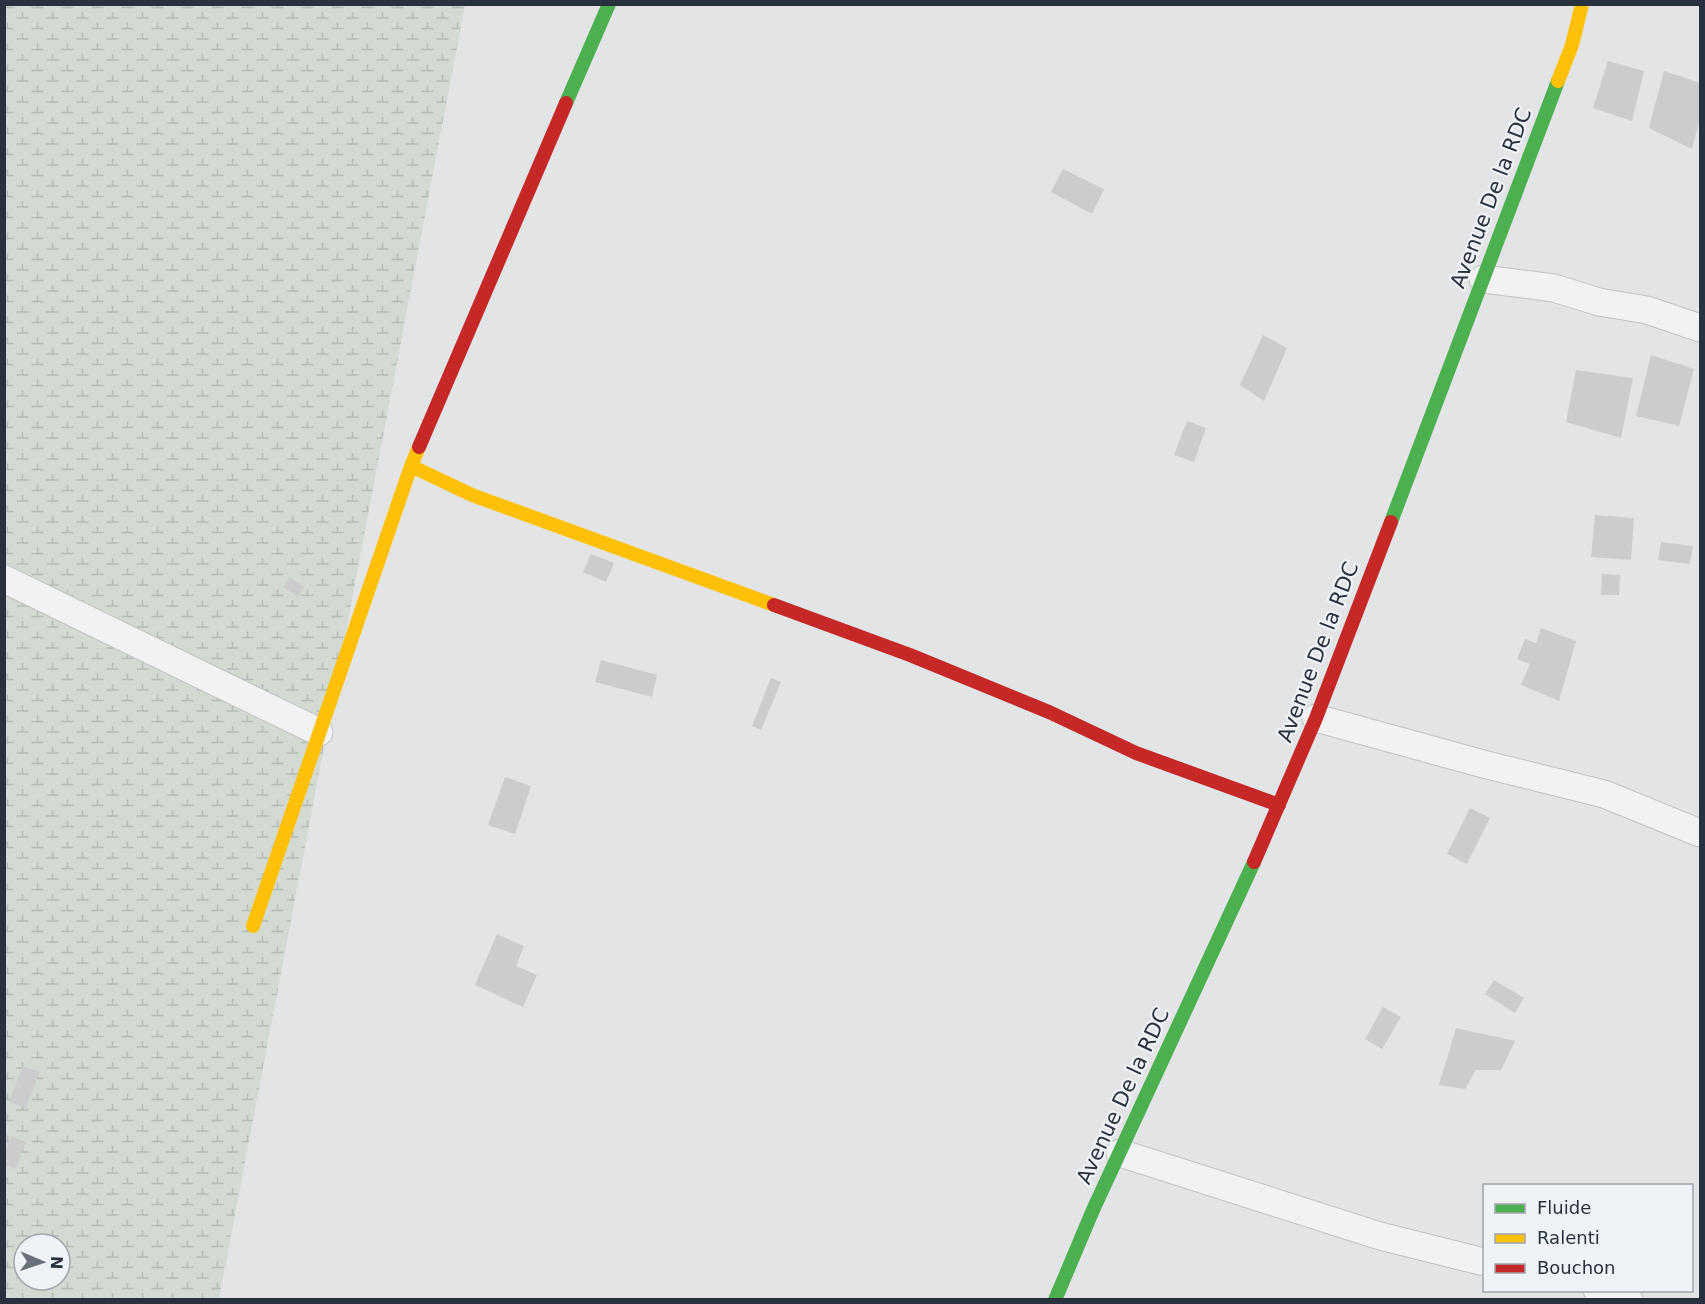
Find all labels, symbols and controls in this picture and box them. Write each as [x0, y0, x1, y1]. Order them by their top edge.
street label: Avenue De la RDC [1446, 104, 1536, 292]
street label: Avenue De la RDC [1273, 558, 1363, 746]
street label: Avenue De la RDC [1072, 1004, 1174, 1188]
legend [1483, 1184, 1693, 1292]
text: Fluide [1537, 1197, 1591, 1218]
text: Ralenti [1537, 1227, 1600, 1248]
north arrow [12, 1232, 72, 1292]
text: N [47, 1255, 66, 1270]
text: Bouchon [1537, 1257, 1616, 1278]

